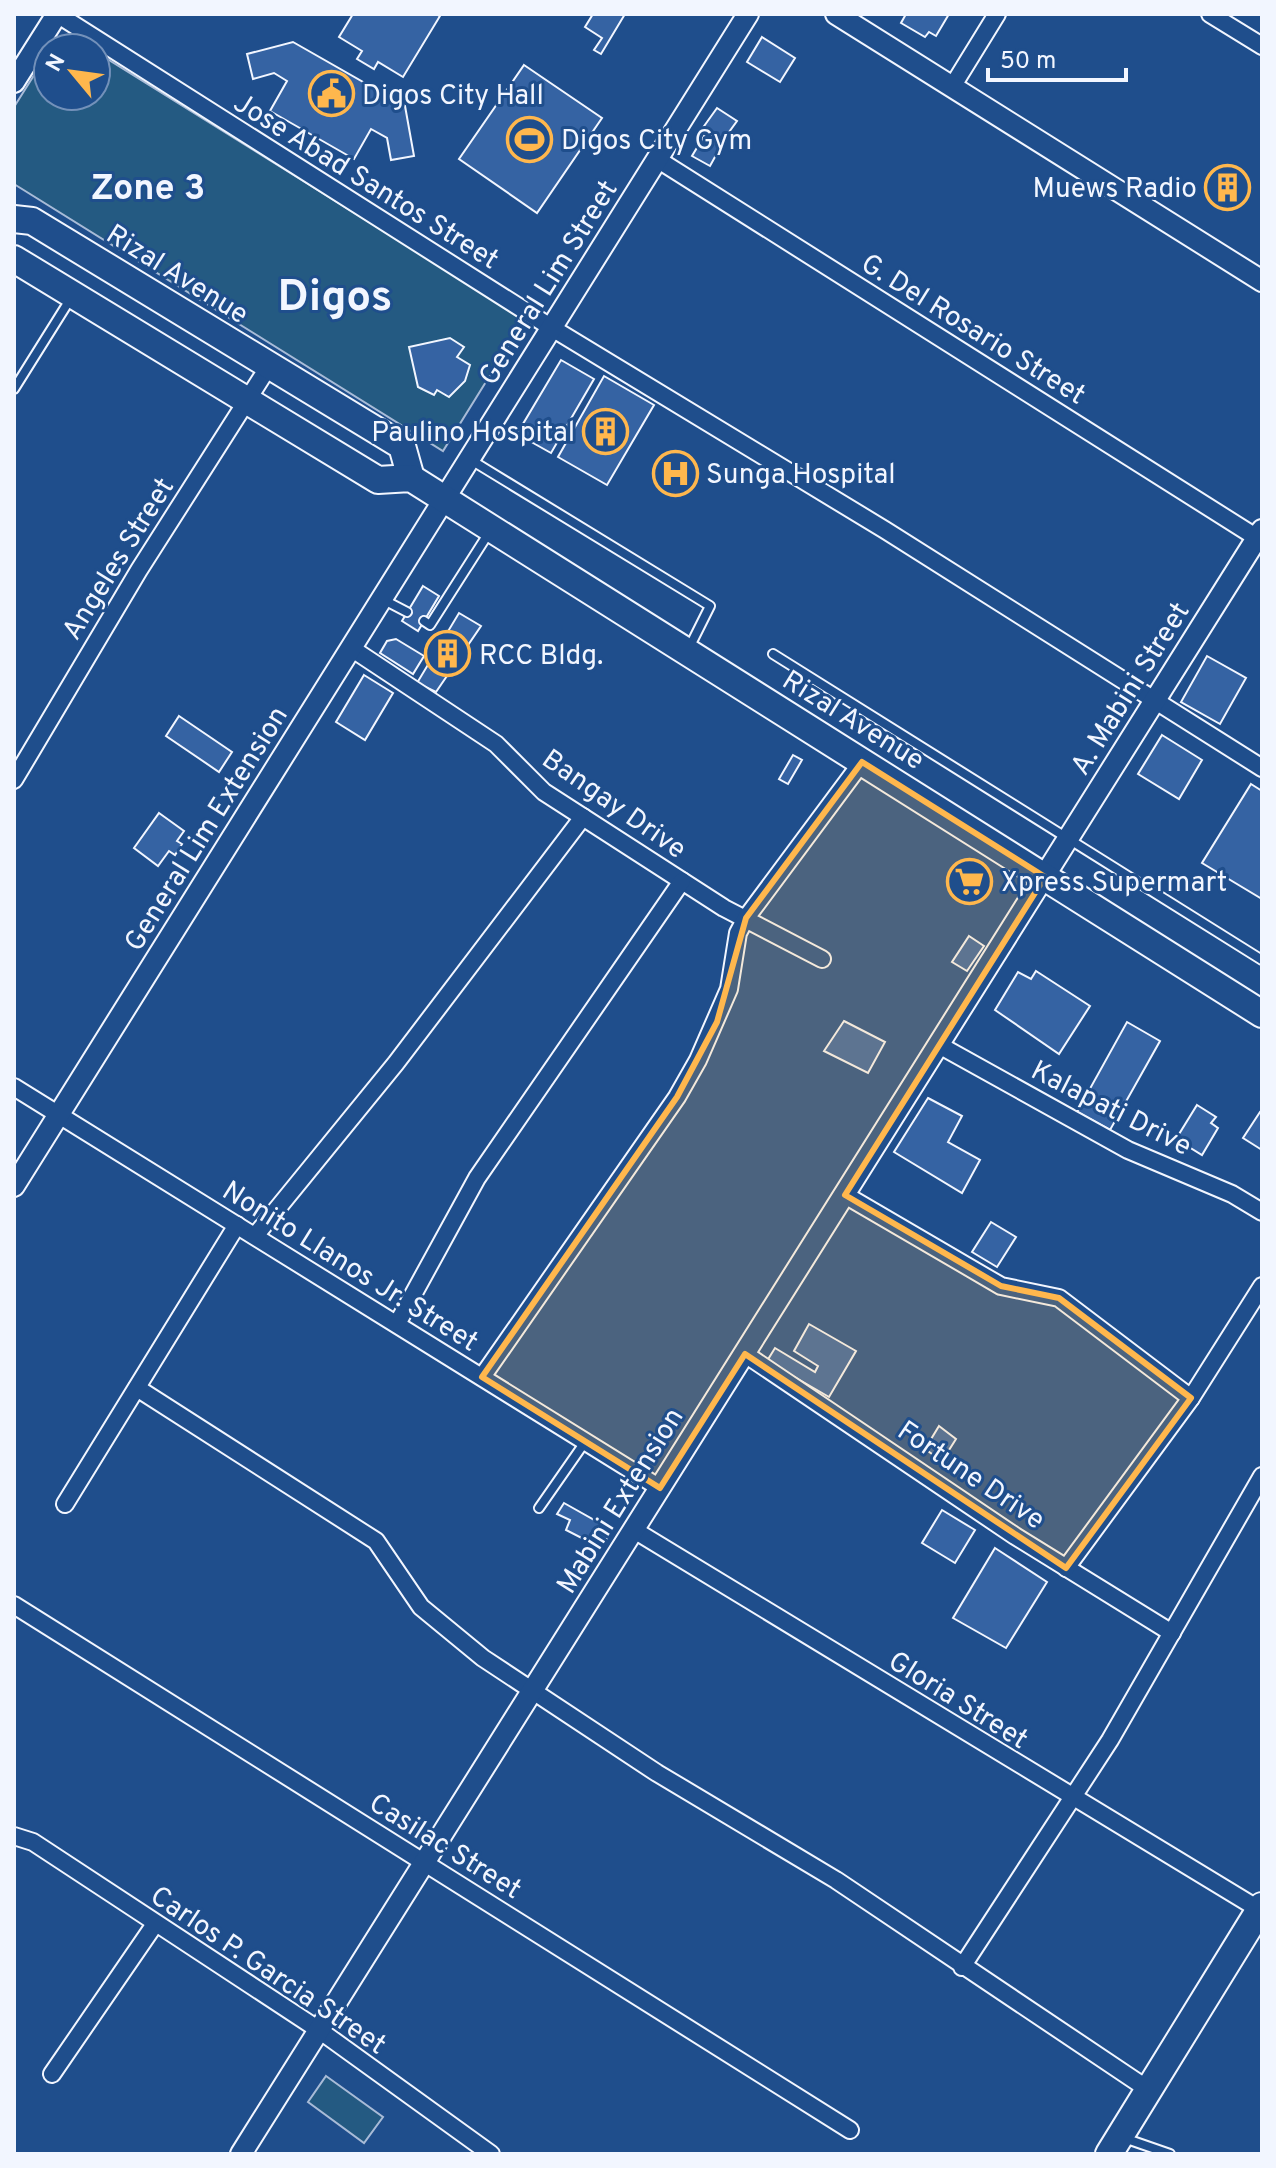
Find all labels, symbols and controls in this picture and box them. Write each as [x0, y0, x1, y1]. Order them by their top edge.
north arrow [32, 32, 112, 112]
scale bar [988, 32, 1126, 82]
text: 50 m [1000, 47, 1056, 77]
text: N [41, 50, 72, 77]
public building icon: Digos City Hall [307, 70, 355, 118]
place label: Digos City Hall [362, 79, 544, 115]
street label: Jose Abad Santos Street [226, 86, 505, 279]
sports icon: Digos City Gym [506, 115, 554, 163]
place label: Digos City Gym [561, 124, 752, 160]
building icon: Muews Radio [1204, 163, 1252, 211]
district label: Zone 3 [91, 167, 205, 213]
place label: Muews Radio [1033, 172, 1197, 208]
street label: General Lim Street [472, 174, 627, 393]
street label: Rizal Avenue [99, 218, 254, 333]
street label: G. Del Rosario Street [853, 247, 1091, 414]
district label: Digos [278, 271, 392, 327]
building icon: Paulino Hospital [582, 407, 630, 455]
place label: Paulino Hospital [371, 416, 575, 452]
hospital icon: Sunga Hospital [651, 449, 699, 497]
place label: Sunga Hospital [706, 458, 896, 494]
street label: Angeles Street [55, 472, 184, 647]
street label: A. Mabini Street [1064, 596, 1199, 783]
building icon: RCC Bldg. [424, 630, 472, 678]
place label: RCC Bldg. [479, 639, 603, 675]
street label: Rizal Avenue [775, 664, 930, 779]
street label: General Lim Extension [118, 700, 298, 959]
street label: Bangay Drive [534, 742, 693, 868]
supermarket icon: Xpress Supermart [946, 857, 994, 905]
place label: Xpress Supermart [1001, 866, 1227, 902]
street label: Kalapati Drive [1024, 1054, 1197, 1166]
street label: Nonito Llanos Jr. Street [215, 1174, 484, 1361]
street label: Mabini Extension [550, 1402, 693, 1601]
street label: Fortune Drive [890, 1414, 1051, 1539]
street label: Gloria Street [881, 1644, 1034, 1759]
street label: Casilac Street [361, 1786, 527, 1909]
street label: Carlos P. Garcia Street [142, 1879, 392, 2064]

